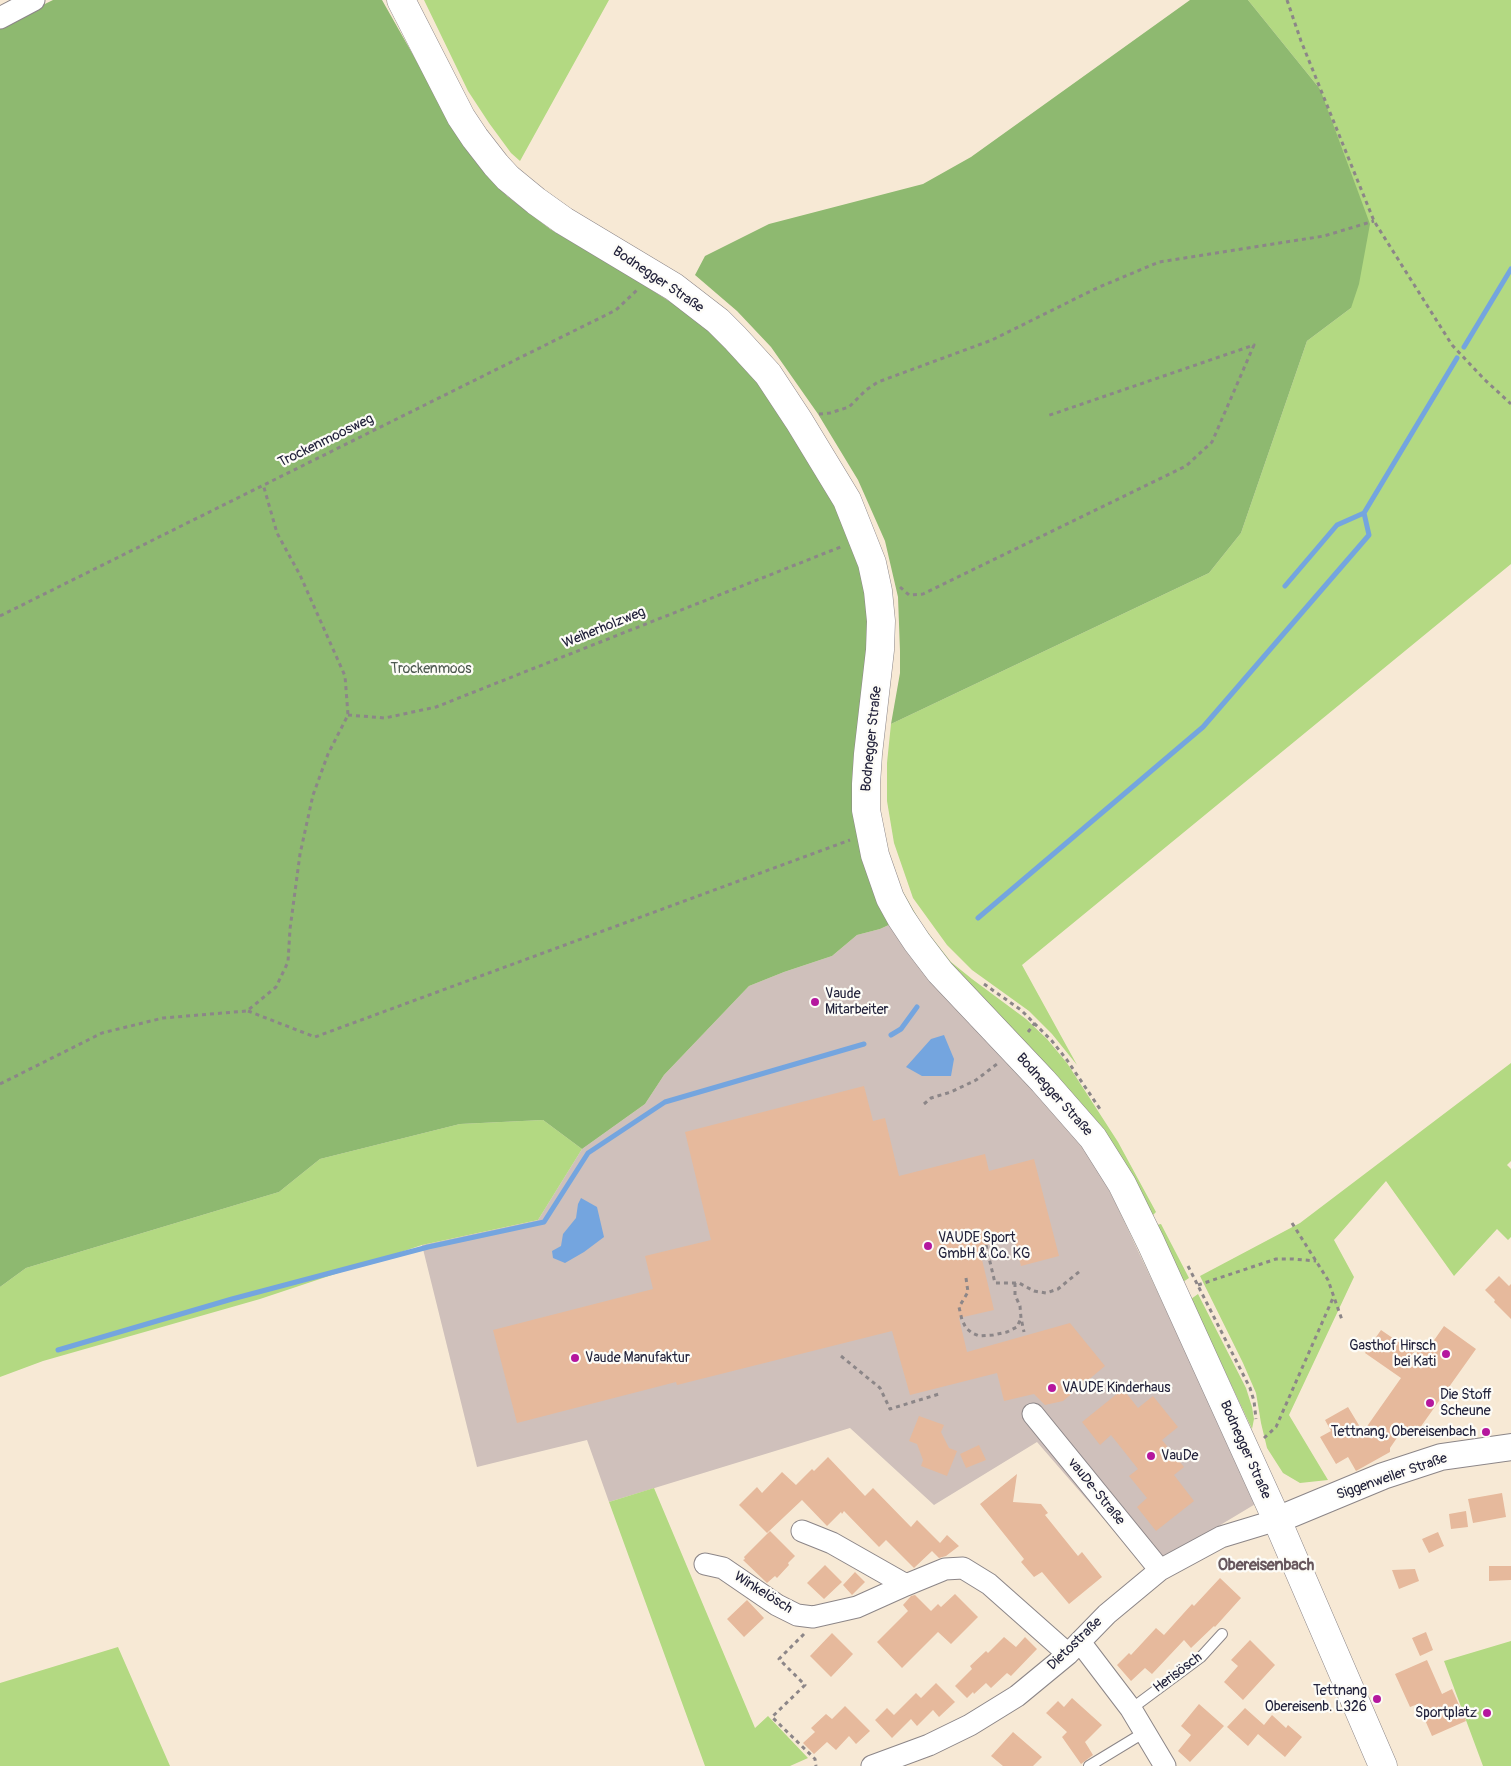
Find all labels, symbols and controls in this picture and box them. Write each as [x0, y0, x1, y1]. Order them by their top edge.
street label: Bodnegger Straße [609, 243, 707, 317]
street label: Trockenmoosweg [275, 411, 377, 471]
street label: Weiherholzweg [560, 604, 648, 652]
park label: Trockenmoos [391, 661, 471, 677]
street label: Bodnegger Straße [858, 685, 886, 793]
place label: Vaude Mitarbeiter [825, 986, 889, 1019]
marker: Vaude Mitarbeiter [809, 996, 821, 1008]
street label: Bodnegger Straße [1012, 1050, 1096, 1140]
place label: VAUDE Sport GmbH & Co. KG [938, 1230, 1030, 1262]
marker: VAUDE Sport GmbH & Co. KG [922, 1240, 934, 1252]
place label: Gasthof Hirsch bei Kati [1349, 1338, 1436, 1370]
marker: Gasthof Hirsch bei Kati [1440, 1348, 1452, 1360]
place label: Vaude Manufaktur [585, 1350, 690, 1366]
marker: Vaude Manufaktur [569, 1352, 581, 1364]
place label: VAUDE Kinderhaus [1062, 1380, 1170, 1396]
marker: VAUDE Kinderhaus [1046, 1382, 1058, 1394]
place label: Die Stoff Scheune [1440, 1387, 1492, 1420]
marker: Die Stoff Scheune [1424, 1397, 1436, 1409]
street label: Bodnegger Straße [1216, 1398, 1274, 1502]
place label: Tettnang, Obereisenbach [1331, 1424, 1476, 1440]
marker: Tettnang, Obereisenbach [1480, 1426, 1492, 1438]
place label: VauDe [1161, 1448, 1198, 1464]
marker: VauDe [1145, 1450, 1157, 1462]
street label: Siggenweiler Straße [1334, 1450, 1450, 1504]
street label: vauDe-Straße [1064, 1455, 1128, 1529]
district label: Obereisenbach [1218, 1556, 1314, 1576]
street label: Winkelösch [731, 1568, 795, 1618]
street label: Dietostraße [1044, 1614, 1106, 1674]
street label: Herisösch [1150, 1649, 1206, 1697]
place label: Tettnang Obereisenb. L326 [1265, 1683, 1367, 1715]
marker: Tettnang Obereisenb. L326 [1371, 1693, 1383, 1705]
place label: Sportplatz [1415, 1705, 1477, 1721]
marker: Sportplatz [1481, 1707, 1493, 1719]

